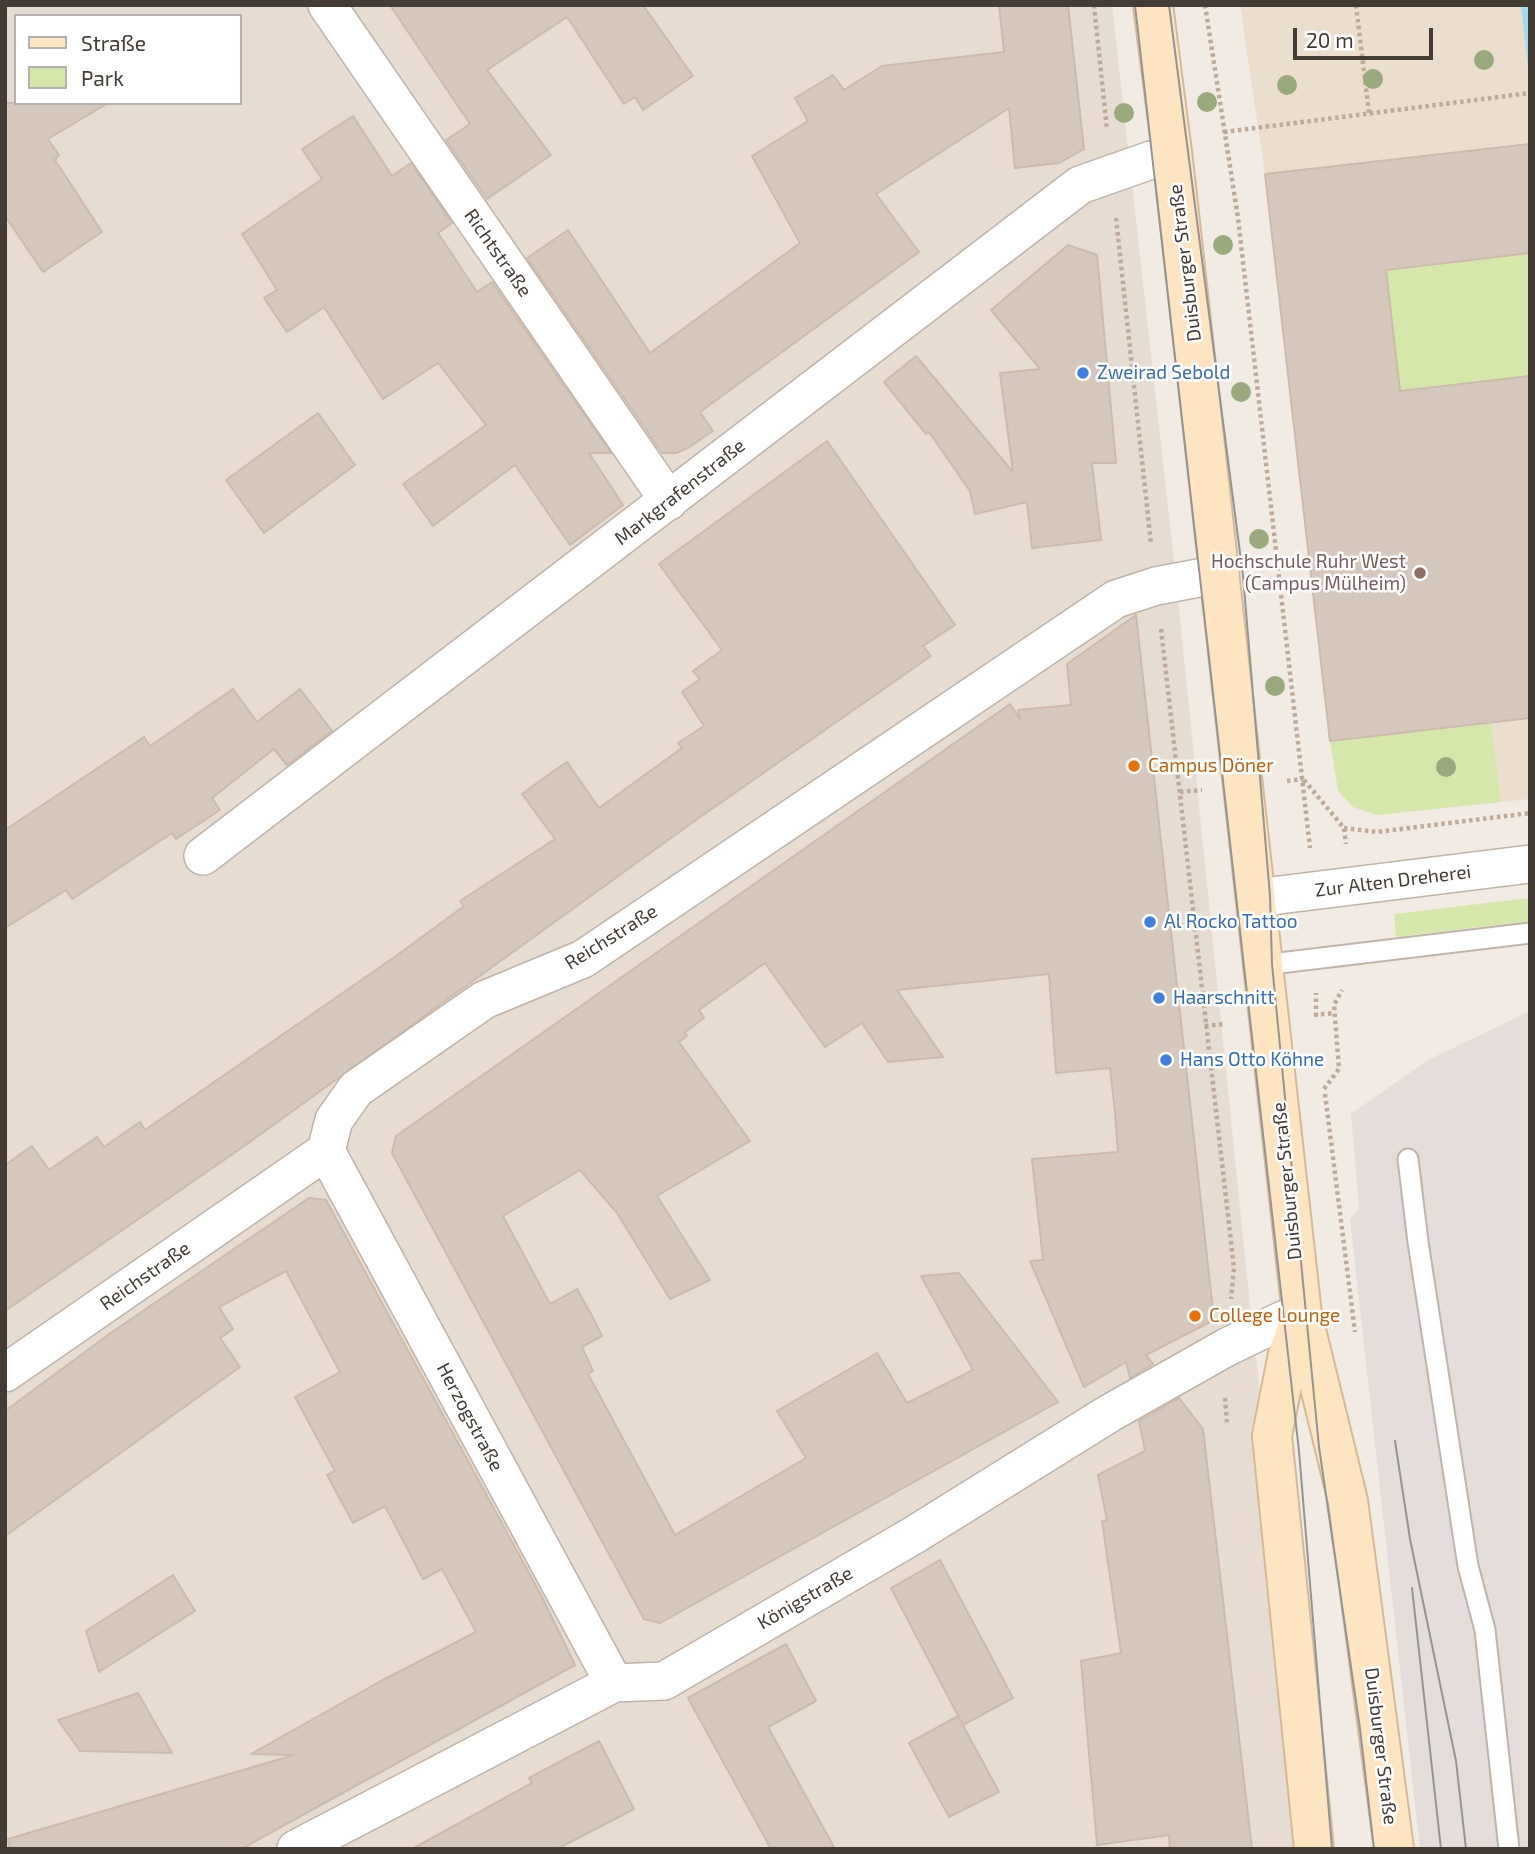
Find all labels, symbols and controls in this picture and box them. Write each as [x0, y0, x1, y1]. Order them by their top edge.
legend [14, 14, 242, 105]
scale bar [1297, 14, 1437, 58]
text: 20 m [1306, 27, 1354, 52]
text: Straße [81, 30, 146, 55]
text: Park [81, 65, 124, 90]
street label: Duisburger Straße [1164, 183, 1206, 343]
street label: Richtstraße [459, 205, 537, 301]
place label: Zweirad Sebold [1097, 362, 1230, 384]
marker: Zweirad Sebold [1075, 365, 1091, 381]
street label: Markgrafenstraße [610, 434, 750, 550]
place label: Hochschule Ruhr West (Campus Mülheim) [1211, 551, 1406, 595]
marker: Hochschule Ruhr West (Campus Mülheim) [1412, 565, 1428, 581]
place label: Campus Döner [1148, 755, 1274, 777]
marker: Campus Döner [1126, 758, 1142, 774]
street label: Zur Alten Dreherei [1314, 860, 1472, 902]
street label: Reichstraße [560, 900, 662, 974]
place label: Al Rocko Tattoo [1164, 911, 1298, 933]
marker: Al Rocko Tattoo [1142, 914, 1158, 930]
place label: Haarschnitt [1173, 987, 1274, 1009]
marker: Haarschnitt [1151, 990, 1167, 1006]
place label: Hans Otto Köhne [1180, 1049, 1324, 1071]
marker: Hans Otto Köhne [1158, 1052, 1174, 1068]
street label: Duisburger Straße [1267, 1101, 1307, 1261]
street label: Reichstraße [96, 1237, 194, 1315]
place label: College Lounge [1209, 1305, 1340, 1327]
marker: College Lounge [1187, 1308, 1203, 1324]
street label: Herzogstraße [432, 1359, 508, 1475]
street label: Königstraße [753, 1562, 857, 1634]
street label: Duisburger Straße [1360, 1666, 1402, 1826]

